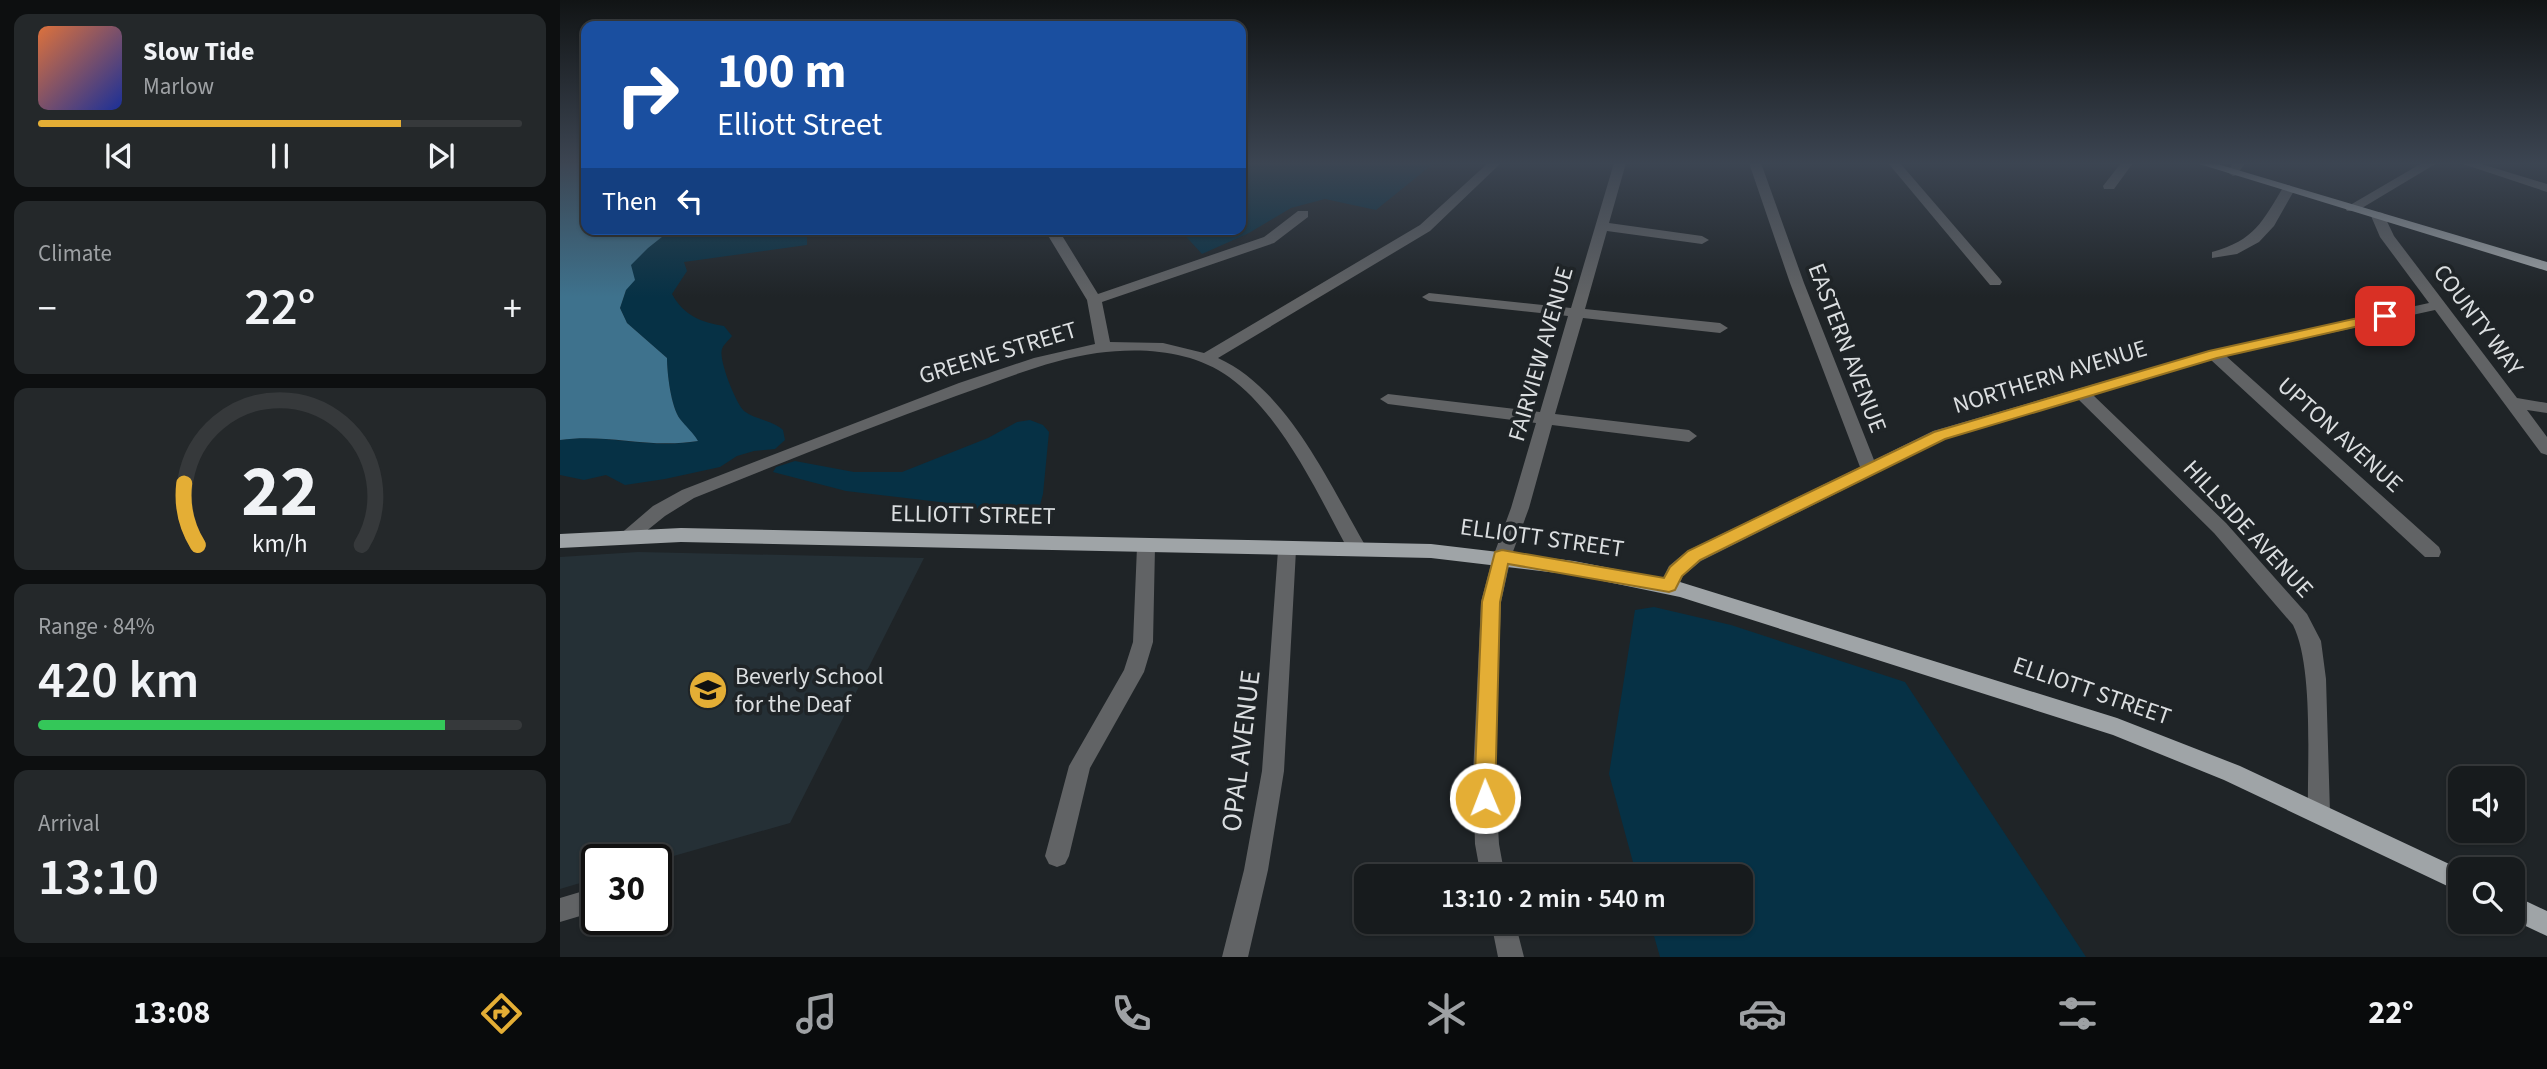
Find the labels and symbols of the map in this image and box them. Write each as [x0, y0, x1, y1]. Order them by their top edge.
street label: COUNTY WAY [2424, 257, 2532, 384]
street label: EASTERN AVENUE [1799, 258, 1895, 438]
street label: FAIRVIEW AVENUE [1499, 262, 1583, 446]
pin [2355, 286, 2415, 346]
street label: GREENE STREET [915, 312, 1082, 394]
street label: NORTHERN AVENUE [1949, 331, 2151, 423]
street label: UPTON AVENUE [2269, 369, 2411, 501]
street label: HILLSIDE AVENUE [2175, 452, 2321, 606]
street label: ELLIOTT STREET [890, 496, 1056, 534]
street label: ELLIOTT STREET [1458, 509, 1626, 567]
street label: ELLIOTT STREET [2008, 648, 2176, 734]
place label: Beverly School for the Deaf [735, 659, 884, 722]
street label: OPAL AVENUE [1211, 668, 1271, 834]
school or university icon: Beverly School for the Deaf [687, 669, 729, 711]
position arrow [1448, 761, 1522, 835]
speed limit sign: 30 [581, 844, 672, 935]

